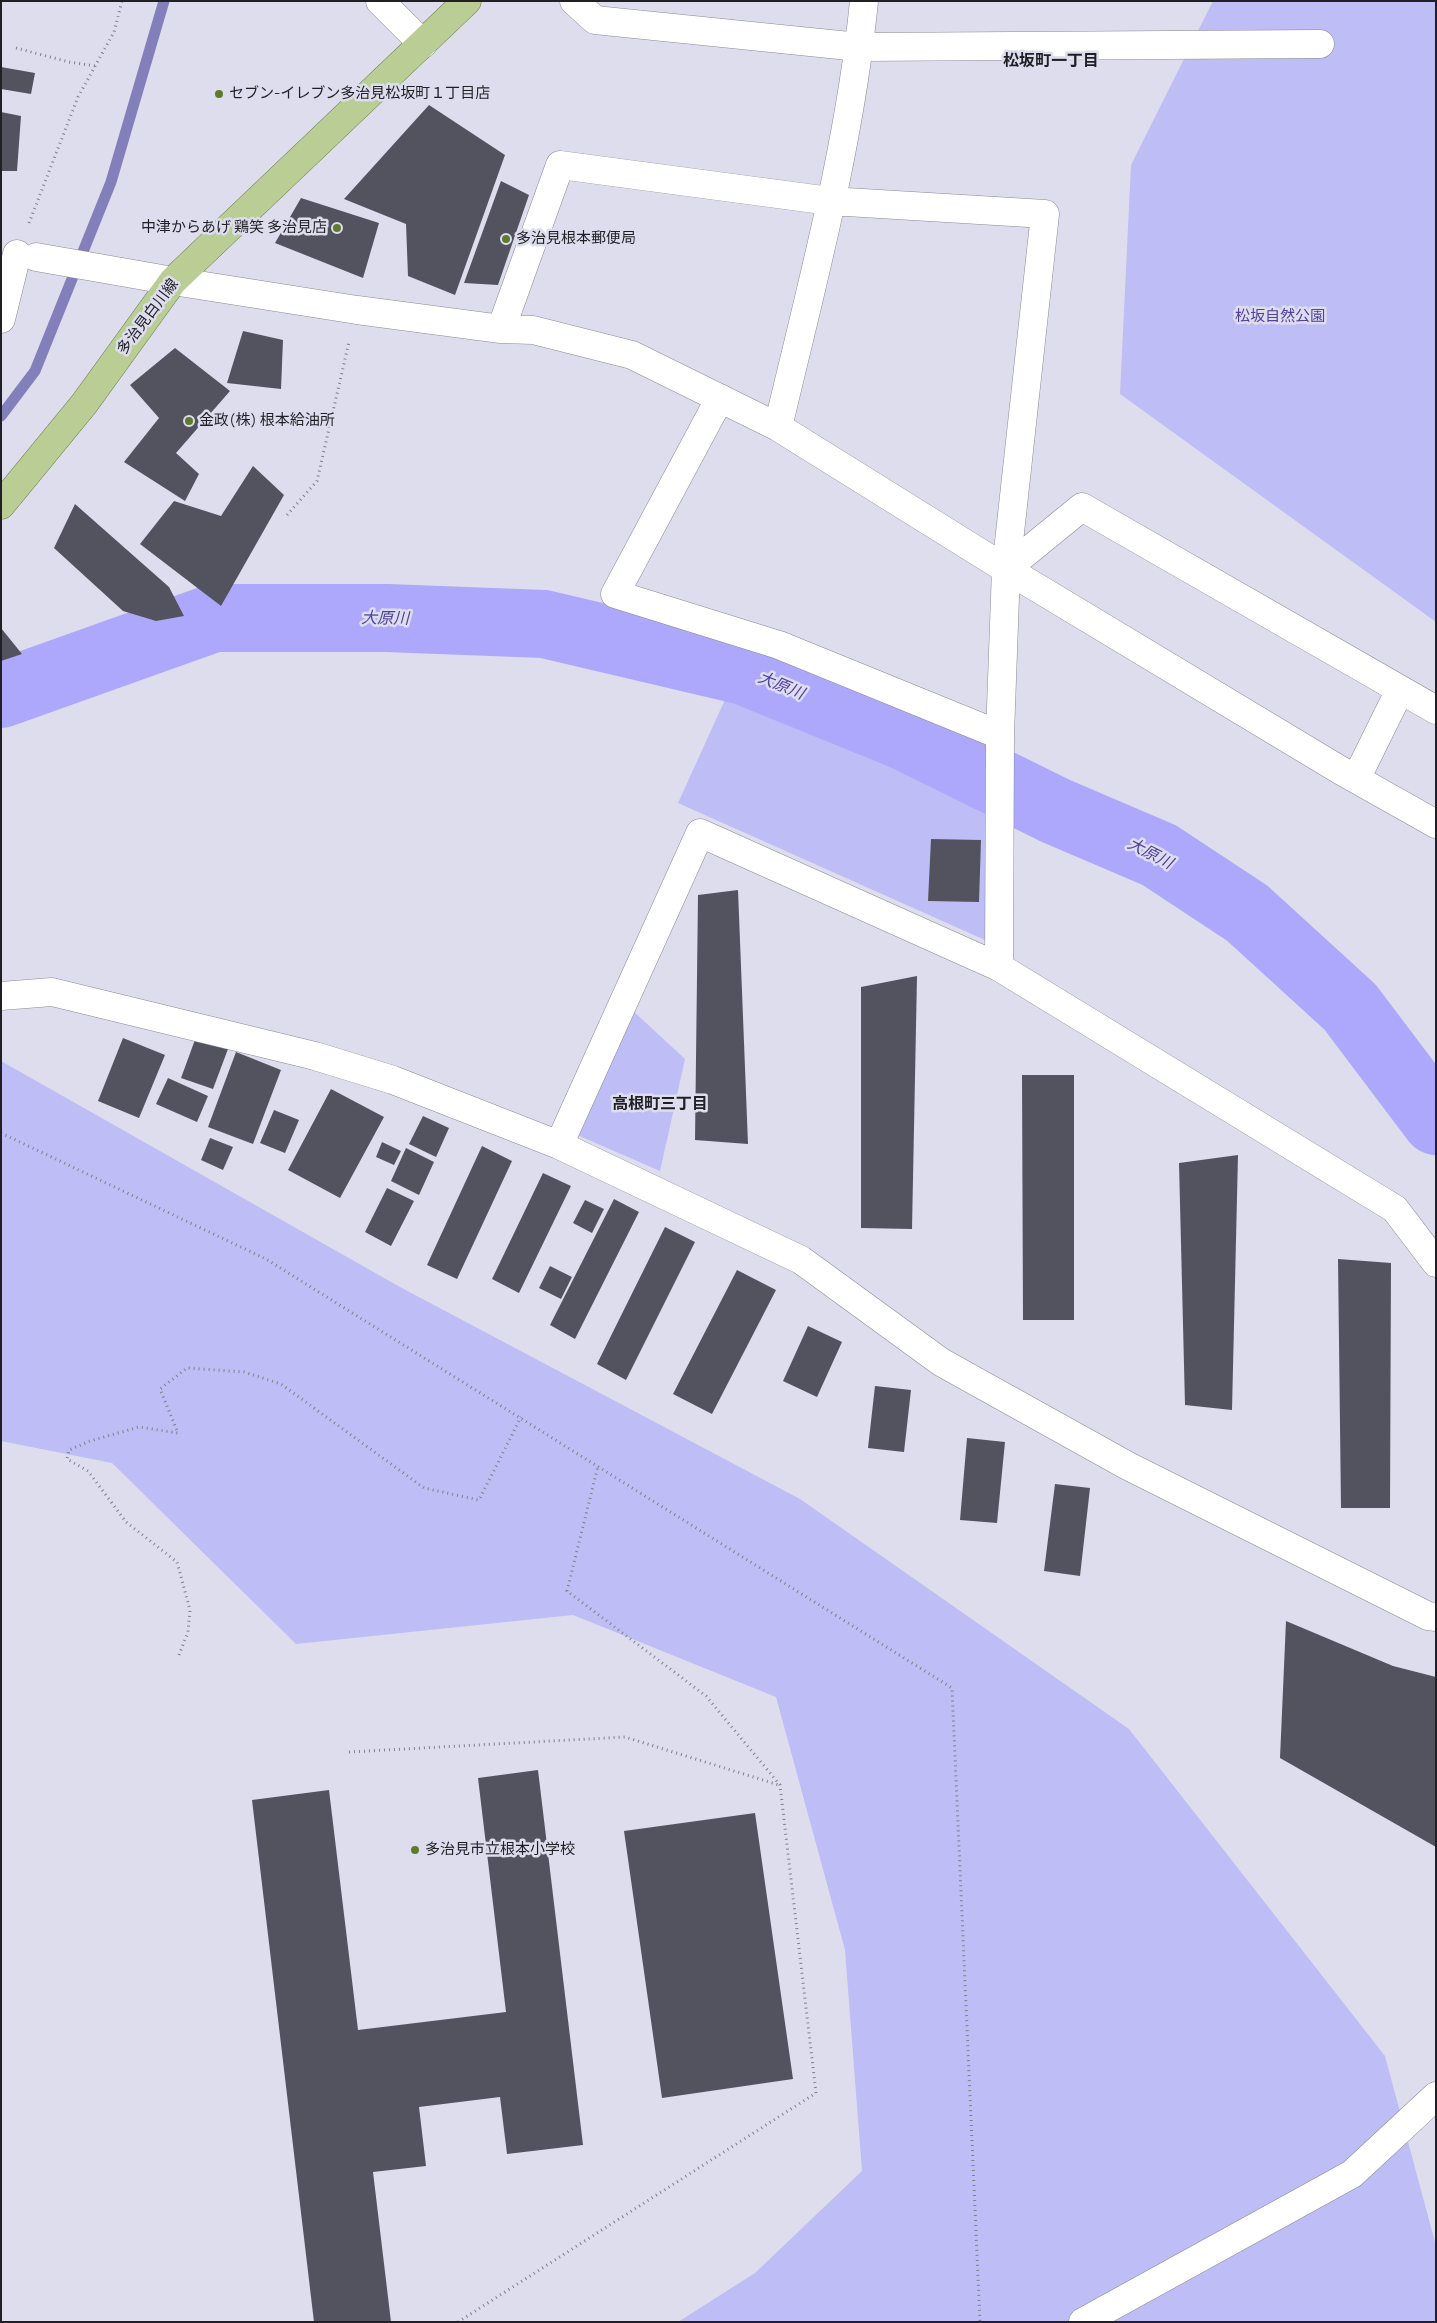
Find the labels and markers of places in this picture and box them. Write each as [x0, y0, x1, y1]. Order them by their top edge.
place label: セブン-イレブン多治見松坂町１丁目店 [229, 85, 490, 103]
marker: セブン-イレブン多治見松坂町１丁目店 [213, 88, 225, 100]
place label: 中津からあげ 鶏笑 多治見店 [141, 219, 327, 237]
marker: 中津からあげ 鶏笑 多治見店 [331, 222, 343, 234]
place label: 多治見根本郵便局 [516, 230, 636, 248]
marker: 多治見根本郵便局 [500, 233, 512, 245]
place label: 金政(株) 根本給油所 [199, 412, 335, 430]
marker: 金政(株) 根本給油所 [183, 415, 195, 427]
place label: 多治見市立根本小学校 [425, 1841, 575, 1859]
marker: 多治見市立根本小学校 [409, 1844, 421, 1856]

